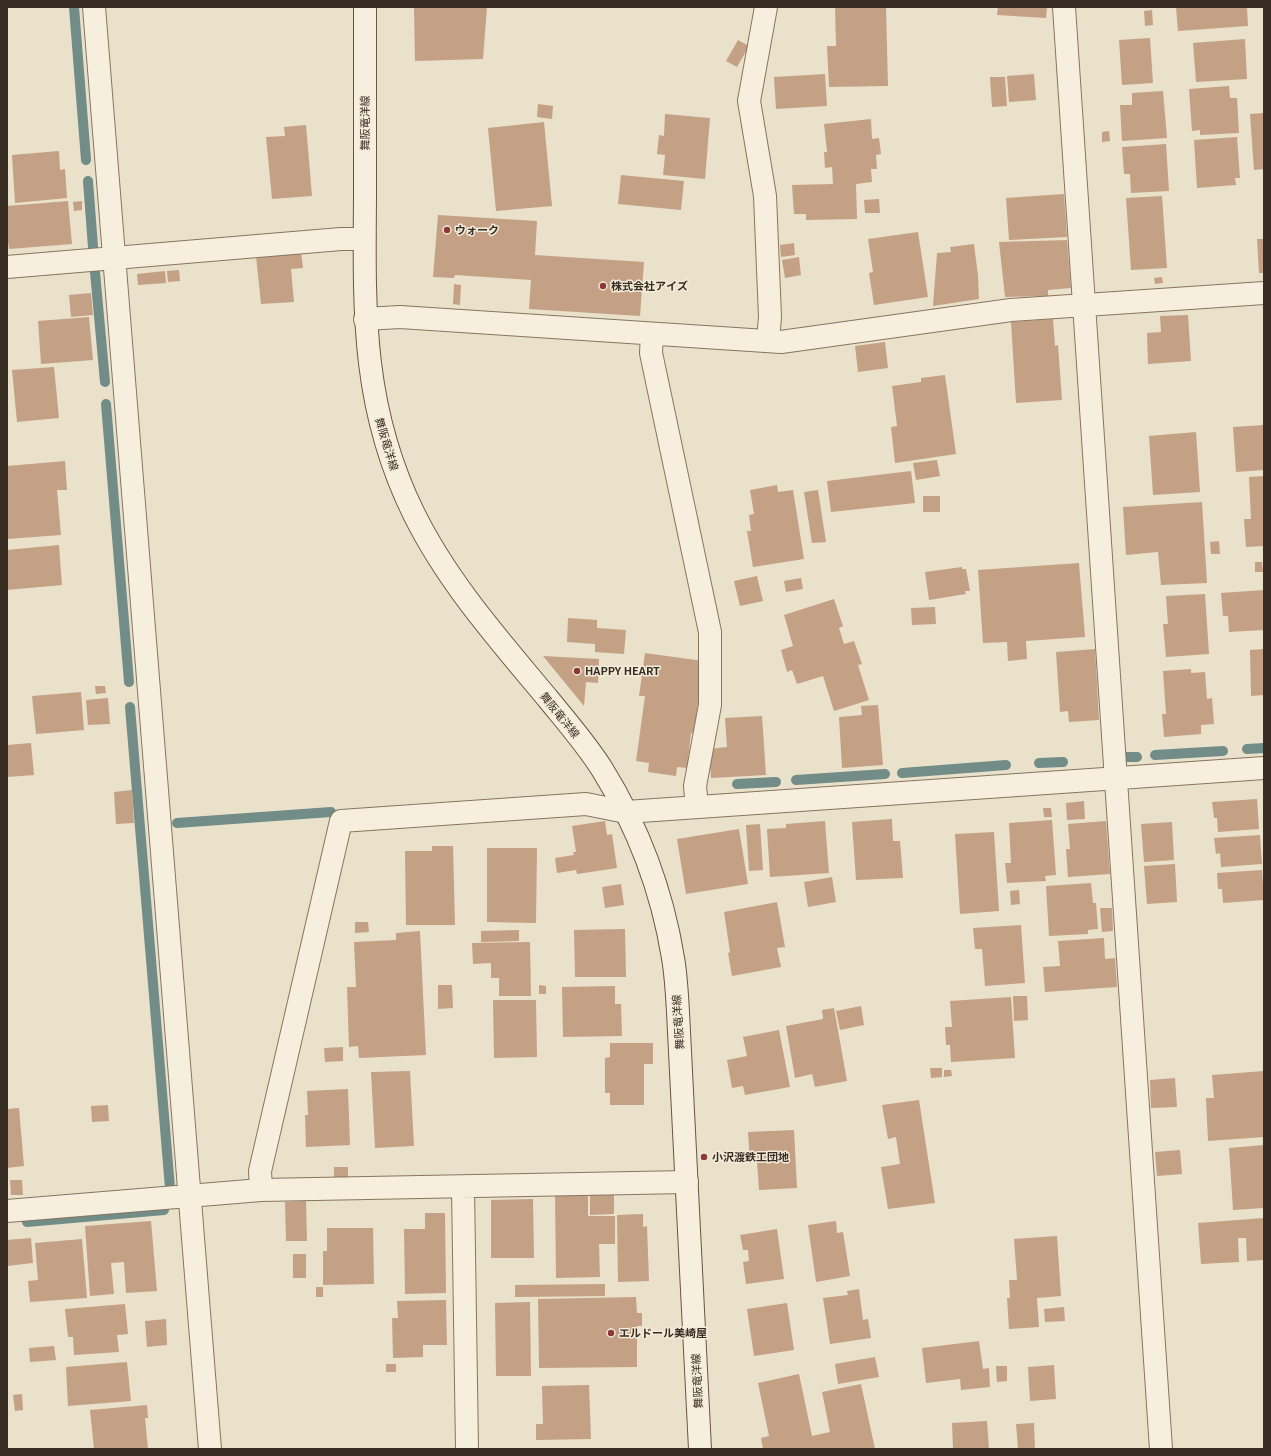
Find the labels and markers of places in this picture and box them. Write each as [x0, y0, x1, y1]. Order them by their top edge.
place label: ウォーク [455, 223, 499, 237]
marker: ウォーク [442, 225, 452, 235]
place label: 株式会社アイズ [611, 279, 688, 293]
marker: 株式会社アイズ [598, 281, 608, 291]
place label: HAPPY HEART [585, 664, 660, 678]
marker: HAPPY HEART [572, 666, 582, 676]
place label: 小沢渡鉄工団地 [712, 1150, 789, 1164]
marker: 小沢渡鉄工団地 [699, 1152, 709, 1162]
place label: エルドール美崎屋 [619, 1326, 707, 1340]
marker: エルドール美崎屋 [606, 1328, 616, 1338]

